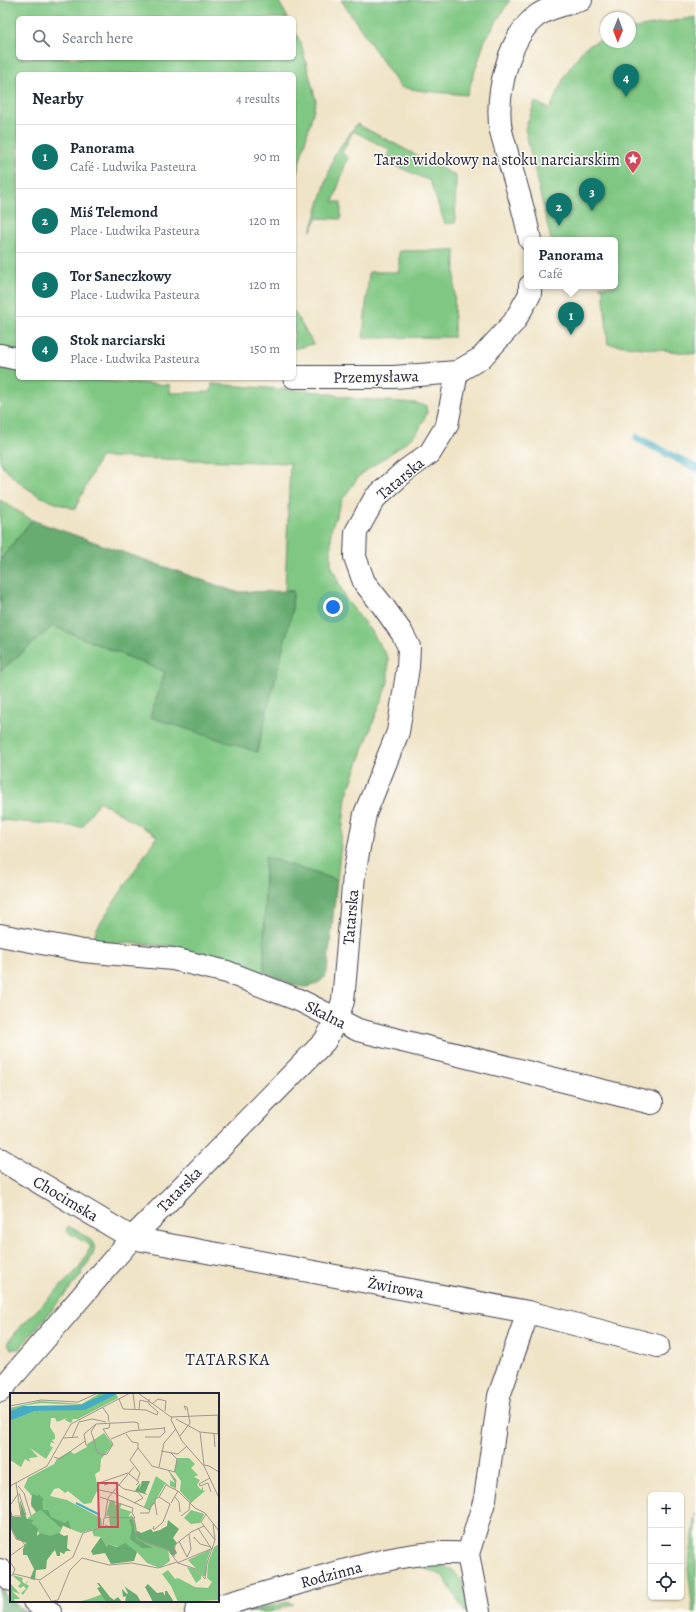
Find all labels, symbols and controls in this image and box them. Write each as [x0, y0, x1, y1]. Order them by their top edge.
north arrow [600, 12, 636, 48]
search box [16, 16, 296, 60]
icon: search [30, 27, 52, 49]
text: Search here [62, 28, 133, 48]
pin: 4 [613, 64, 639, 97]
text: Nearby [32, 87, 83, 110]
text: 4 results [236, 90, 280, 107]
text: Panorama [70, 138, 135, 158]
text: 1 [43, 148, 47, 165]
text: 90 m [254, 148, 280, 165]
place label: Taras widokowy na stoku narciarskim [374, 149, 620, 171]
place icon: Taras widokowy na stoku narciarskim [623, 149, 643, 174]
text: Café · Ludwika Pasteura [70, 158, 196, 175]
pin: 3 [579, 178, 605, 211]
pin: 2 [546, 193, 572, 226]
text: Miś Telemond [70, 202, 158, 222]
text: 2 [42, 212, 48, 229]
text: 120 m [249, 212, 280, 229]
text: Place · Ludwika Pasteura [70, 222, 200, 239]
popup [524, 237, 618, 289]
text: Panorama [539, 245, 603, 265]
text: Café [539, 265, 563, 282]
text: Tor Saneczkowy [70, 266, 171, 286]
text: 3 [42, 276, 48, 293]
text: 120 m [249, 276, 280, 293]
text: Place · Ludwika Pasteura [70, 286, 200, 303]
pin: 1 [558, 302, 584, 335]
text: Stok narciarski [70, 330, 165, 350]
text: 4 [42, 340, 48, 357]
text: 150 m [250, 340, 280, 357]
text: Place · Ludwika Pasteura [70, 350, 200, 367]
street label: Przemysława [333, 365, 420, 389]
street label: Tatarska [372, 452, 429, 505]
your location [323, 597, 343, 617]
street label: Tatarska [338, 888, 364, 946]
street label: Skalna [301, 995, 350, 1035]
street label: Tatarska [152, 1162, 207, 1217]
street label: Chocimska [29, 1171, 103, 1227]
street label: Żwirowa [366, 1272, 426, 1304]
district label: TATARSKA [186, 1348, 271, 1371]
inset map [10, 1393, 219, 1602]
map controls [648, 1492, 684, 1600]
button: + [648, 1492, 684, 1528]
button: − [648, 1528, 684, 1564]
street label: Rodzinna [298, 1556, 365, 1594]
button: locate [648, 1564, 684, 1600]

